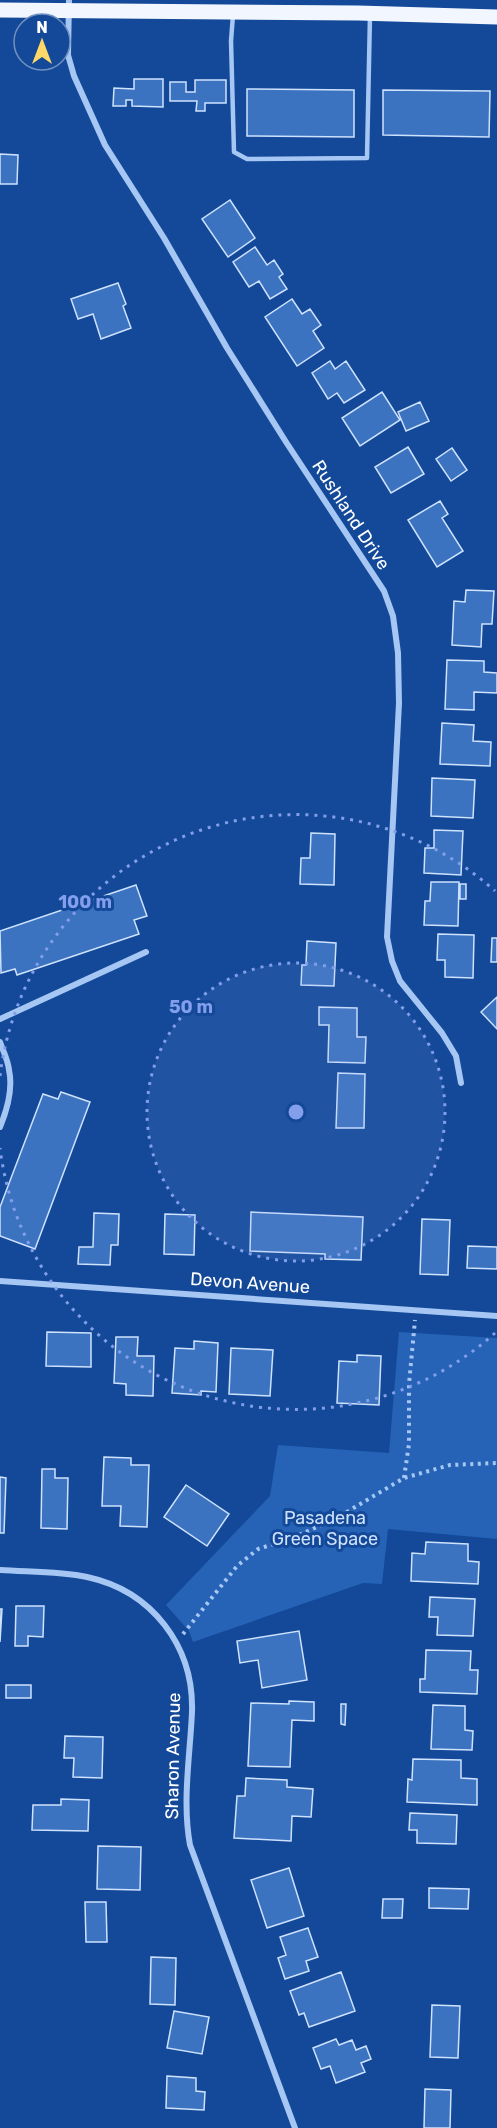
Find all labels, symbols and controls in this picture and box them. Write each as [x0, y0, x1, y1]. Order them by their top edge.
north arrow [12, 12, 72, 72]
text: N [36, 18, 48, 37]
street label: Rushland Drive [307, 456, 395, 574]
text: 100 m [58, 891, 112, 913]
text: 50 m [169, 996, 213, 1018]
centre of rings [286, 1102, 306, 1122]
street label: Devon Avenue [189, 1268, 311, 1298]
park label: Pasadena Green Space [272, 1507, 378, 1550]
street label: Sharon Avenue [161, 1692, 185, 1820]

